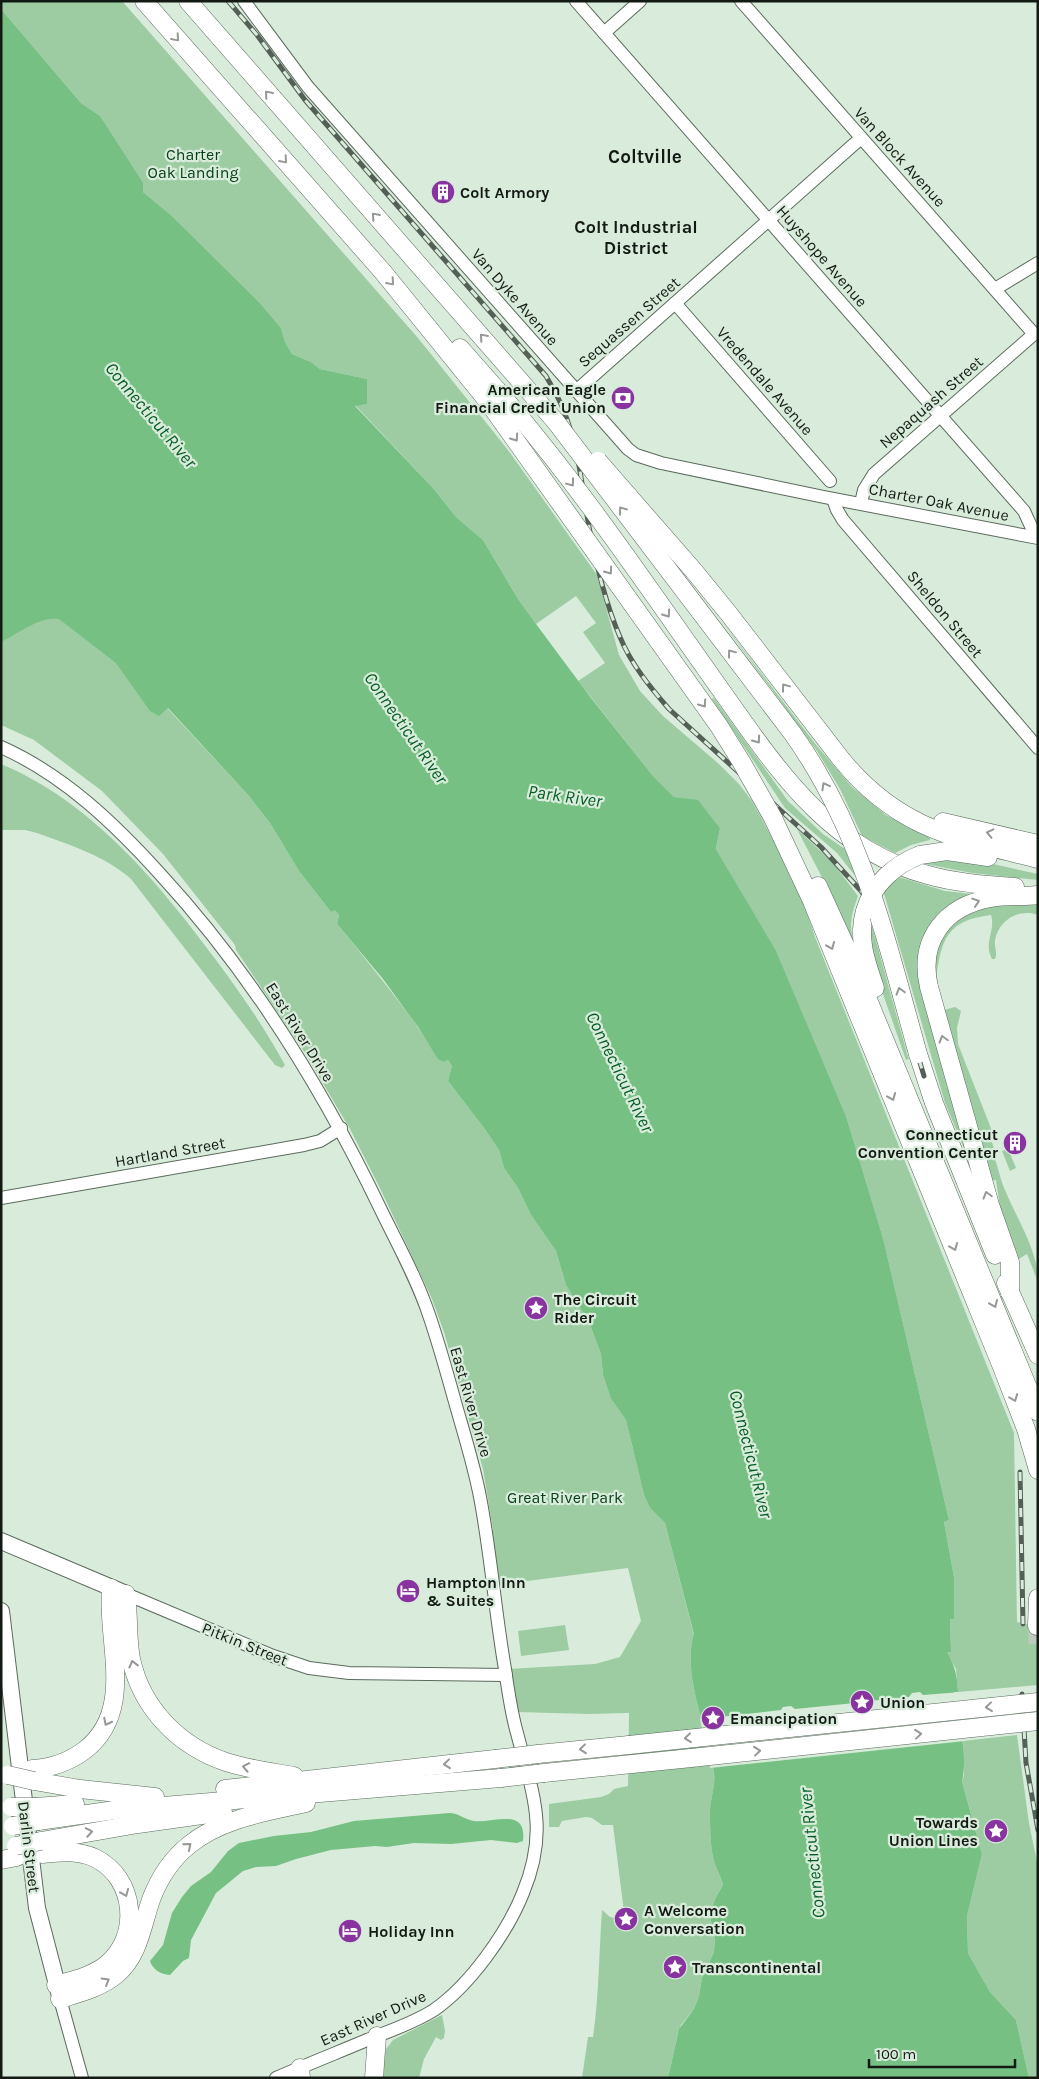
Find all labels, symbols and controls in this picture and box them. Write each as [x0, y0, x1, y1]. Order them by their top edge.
one-way arrow [171, 32, 180, 41]
one-way arrow [265, 90, 274, 99]
street label: Van Block Avenue [850, 103, 950, 211]
park label: Charter Oak Landing [148, 145, 238, 182]
district label: Coltville [608, 146, 682, 168]
one-way arrow [278, 154, 287, 163]
building icon: Colt Armory [430, 179, 456, 205]
place label: Colt Armory [460, 183, 549, 202]
street label: Huyshope Avenue [773, 201, 871, 311]
one-way arrow [372, 212, 381, 221]
district label: Colt Industrial District [574, 216, 698, 259]
street label: Van Dyke Avenue [468, 245, 562, 349]
street label: Sequassen Street [574, 273, 684, 371]
one-way arrow [386, 276, 395, 285]
street label: Vredendale Avenue [713, 323, 817, 439]
one-way arrow [480, 334, 489, 343]
street label: Nepaquash Street [875, 352, 987, 452]
water label: Connecticut River [100, 358, 202, 473]
place label: American Eagle Financial Credit Union [435, 380, 606, 417]
bank icon: American Eagle Financial Credit Union [610, 385, 636, 411]
one-way arrow [509, 432, 518, 442]
one-way arrow [565, 477, 574, 487]
street label: Charter Oak Avenue [867, 479, 1011, 525]
one-way arrow [619, 506, 628, 516]
one-way arrow [603, 565, 612, 575]
street label: Sheldon Street [903, 567, 987, 661]
one-way arrow [661, 608, 670, 618]
one-way arrow [729, 650, 737, 659]
water label: Connecticut River [359, 668, 453, 789]
one-way arrow [783, 684, 791, 693]
one-way arrow [697, 698, 706, 708]
one-way arrow [751, 734, 760, 744]
water label: Park River [526, 780, 604, 812]
one-way arrow [822, 782, 832, 791]
one-way arrow [986, 828, 995, 839]
one-way arrow [971, 898, 979, 908]
one-way arrow [825, 942, 835, 950]
street label: East River Drive [262, 979, 338, 1085]
one-way arrow [896, 987, 906, 995]
water label: Connecticut River [581, 1008, 659, 1137]
one-way arrow [939, 1035, 949, 1043]
one-way arrow [886, 1092, 896, 1101]
place label: Connecticut Convention Center [858, 1125, 999, 1162]
building icon: Connecticut Convention Center [1002, 1130, 1028, 1156]
street label: Hartland Street [113, 1133, 227, 1171]
one-way arrow [983, 1192, 993, 1200]
one-way arrow [947, 1242, 958, 1251]
place label: The Circuit Rider [554, 1290, 637, 1327]
place icon: The Circuit Rider [523, 1295, 549, 1321]
one-way arrow [989, 1300, 999, 1308]
street label: East River Drive [446, 1345, 496, 1459]
water label: Connecticut River [724, 1388, 778, 1521]
one-way arrow [1008, 1393, 1018, 1402]
park label: Great River Park [507, 1488, 623, 1507]
place label: Hampton Inn & Suites [426, 1573, 526, 1610]
hotel icon: Hampton Inn & Suites [395, 1578, 421, 1604]
street label: Pitkin Street [199, 1618, 291, 1670]
one-way arrow [128, 1659, 139, 1668]
place icon: Union [849, 1689, 875, 1715]
place label: Union [880, 1693, 925, 1712]
one-way arrow [985, 1701, 993, 1712]
place icon: Emancipation [700, 1705, 726, 1731]
place label: Emancipation [730, 1709, 837, 1728]
one-way arrow [103, 1717, 113, 1726]
one-way arrow [915, 1729, 923, 1740]
one-way arrow [684, 1732, 692, 1743]
one-way arrow [579, 1744, 587, 1755]
one-way arrow [753, 1746, 761, 1757]
one-way arrow [443, 1758, 451, 1769]
one-way arrow [242, 1762, 251, 1773]
water label: Connecticut River [794, 1786, 830, 1920]
street label: Darlin Street [14, 1800, 44, 1894]
place label: Towards Union Lines [889, 1813, 978, 1850]
place icon: Towards Union Lines [983, 1818, 1009, 1844]
one-way arrow [84, 1828, 93, 1838]
one-way arrow [182, 1843, 191, 1852]
one-way arrow [119, 1888, 129, 1897]
place label: A Welcome Conversation [644, 1901, 745, 1938]
place icon: A Welcome Conversation [613, 1906, 639, 1932]
hotel icon: Holiday Inn [337, 1918, 363, 1944]
place label: Holiday Inn [368, 1922, 455, 1941]
place icon: Transcontinental [662, 1954, 688, 1980]
place label: Transcontinental [692, 1958, 821, 1977]
one-way arrow [100, 1978, 109, 1988]
street label: East River Drive [317, 1986, 429, 2050]
scale bar [869, 2036, 1015, 2068]
text: 100 m [876, 2045, 916, 2063]

